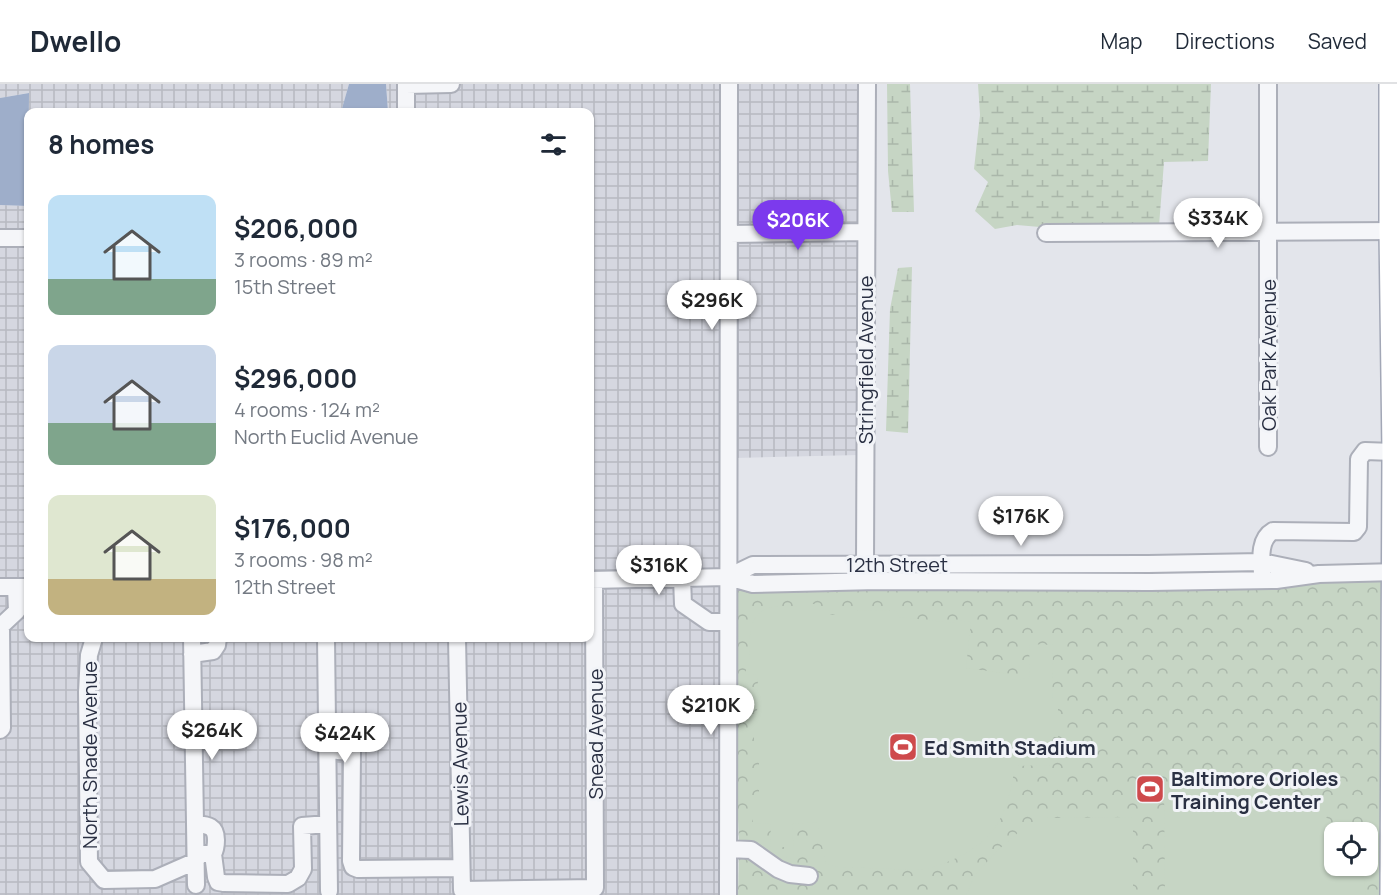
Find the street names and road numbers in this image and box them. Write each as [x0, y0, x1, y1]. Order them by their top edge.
street label: Stringfield Avenue [852, 276, 879, 444]
street label: Oak Park Avenue [1255, 279, 1282, 431]
street label: 12th Street [846, 551, 948, 578]
street label: North Shade Avenue [76, 661, 103, 849]
street label: Snead Avenue [582, 668, 609, 800]
street label: Lewis Avenue [445, 702, 475, 826]

